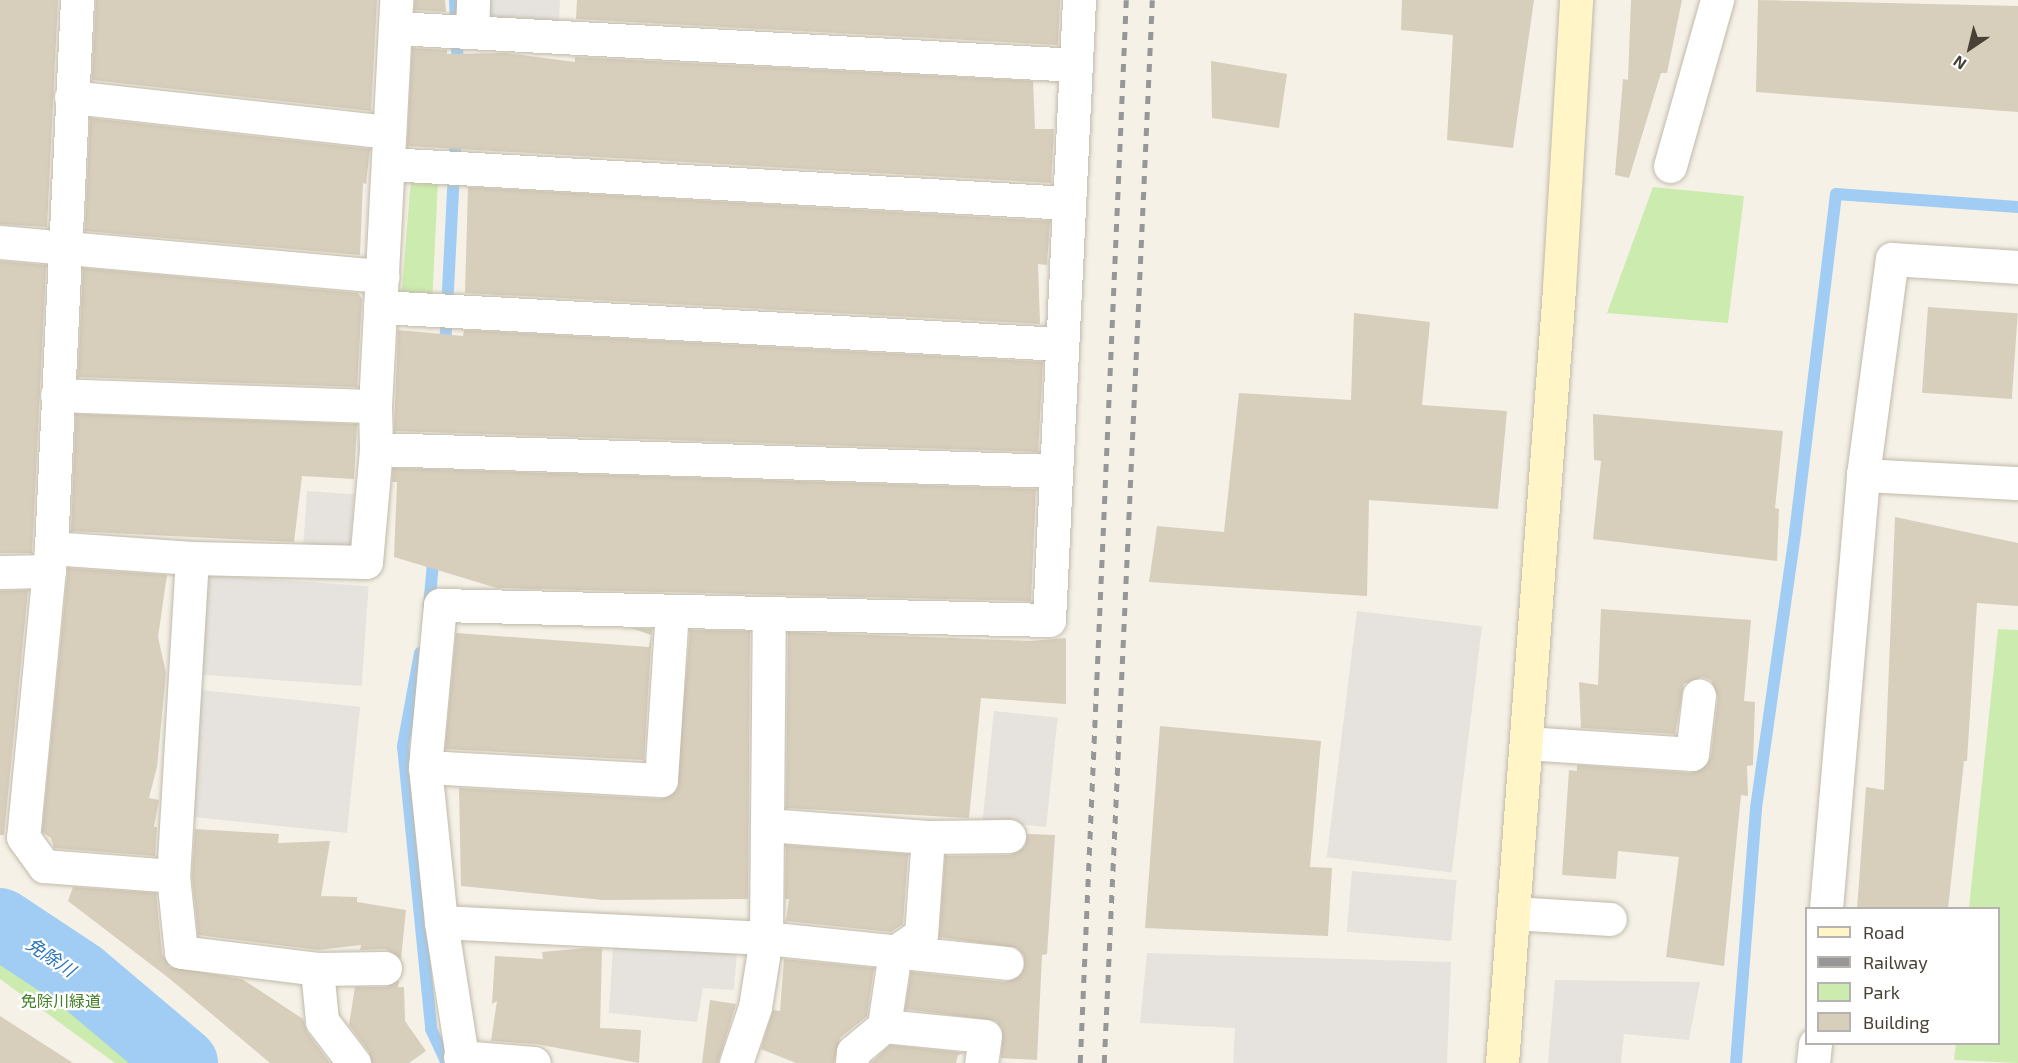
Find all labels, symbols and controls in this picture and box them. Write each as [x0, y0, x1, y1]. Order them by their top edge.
north arrow [1940, 18, 2000, 78]
text: N [1949, 52, 1970, 74]
legend [1805, 907, 2000, 1045]
text: Road [1863, 921, 1904, 943]
water label: 免除川 [23, 933, 79, 981]
text: Railway [1863, 951, 1928, 973]
text: Park [1863, 981, 1900, 1003]
park label: 免除川緑道 [21, 991, 101, 1011]
text: Building [1863, 1011, 1930, 1033]

